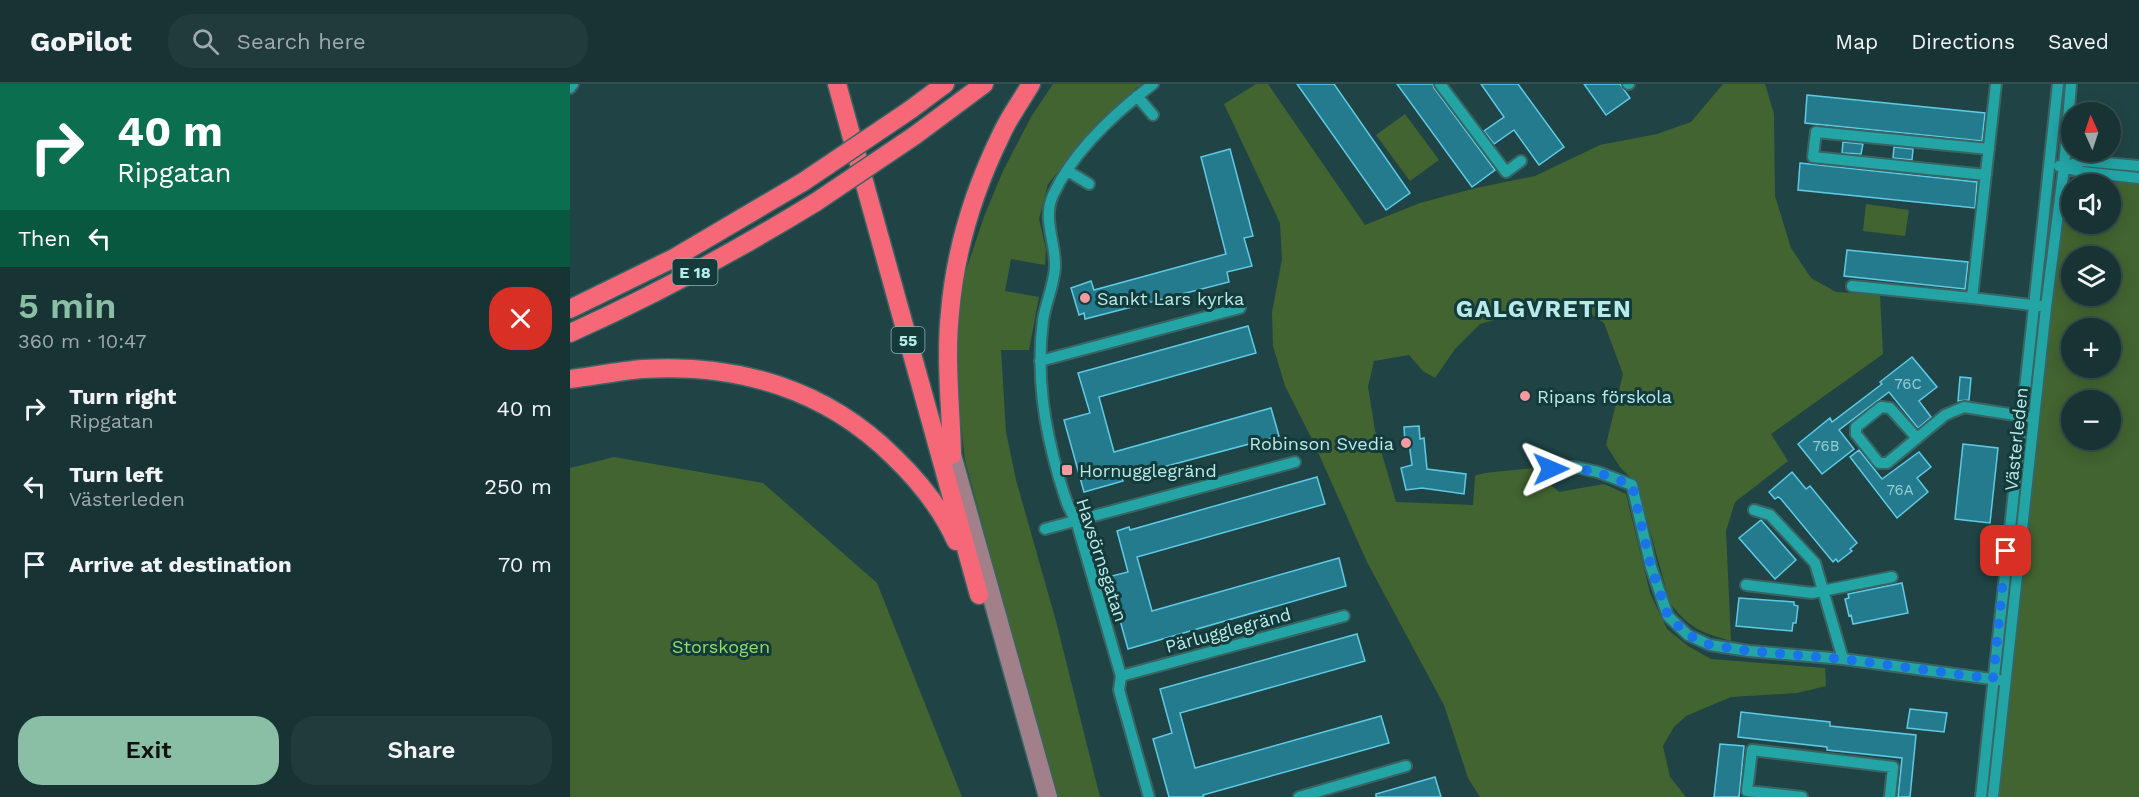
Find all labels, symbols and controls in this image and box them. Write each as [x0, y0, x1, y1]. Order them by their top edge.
search box [168, 14, 588, 68]
text: GoPilot [30, 25, 132, 58]
icon: search [189, 25, 222, 58]
text: Search here [237, 29, 366, 54]
text: Map [1835, 29, 1878, 54]
text: Directions [1911, 29, 2015, 54]
text: Saved [2048, 29, 2109, 54]
north arrow [2061, 102, 2121, 162]
map controls [2061, 102, 2121, 450]
text: 40 m [117, 107, 223, 156]
icon: right [18, 108, 96, 186]
text: Ripgatan [117, 157, 231, 189]
button: sound [2061, 174, 2121, 234]
icon: left [83, 222, 116, 255]
text: Then [18, 226, 71, 251]
button: layers [2061, 246, 2121, 306]
road number: E 18 [672, 259, 718, 285]
text: 5 min [18, 285, 116, 327]
button: close [489, 287, 552, 350]
place label: Sankt Lars kyrka [1097, 288, 1244, 309]
marker: Sankt Lars kyrka [1078, 291, 1092, 305]
district label: GALGVRETEN [1456, 295, 1632, 323]
button: + [2061, 318, 2121, 378]
road number: 55 [892, 327, 924, 353]
text: 360 m · 10:47 [18, 329, 147, 353]
house number: 76C [1894, 375, 1922, 393]
text: Turn right [69, 384, 176, 409]
place label: Ripans förskola [1537, 386, 1672, 407]
street label: Västerleden [2000, 386, 2032, 492]
marker: Ripans förskola [1518, 389, 1532, 403]
button: − [2061, 390, 2121, 450]
icon: right [18, 392, 51, 425]
text: 40 m [496, 396, 552, 421]
text: Ripgatan [69, 409, 154, 433]
place label: Robinson Svedia [1249, 433, 1394, 454]
marker: Robinson Svedia [1399, 436, 1413, 450]
position arrow [1519, 437, 1583, 501]
house number: 76B [1812, 437, 1840, 455]
place label: Hornugglegränd [1079, 460, 1217, 481]
text: Turn left [69, 462, 163, 487]
marker: Hornugglegränd [1060, 463, 1074, 477]
icon: left [18, 470, 51, 503]
text: 250 m [484, 474, 552, 499]
house number: 76A [1886, 481, 1914, 499]
text: Västerleden [69, 487, 185, 511]
street label: Havsörnsgatan [1072, 496, 1132, 624]
pin [1980, 525, 2031, 576]
icon: arrive [1989, 534, 2022, 567]
icon: arrive [18, 548, 51, 581]
text: Arrive at destination [69, 552, 292, 577]
text: 70 m [498, 552, 552, 577]
street label: Pärlugglegränd [1163, 603, 1293, 657]
park label: Storskogen [672, 636, 770, 657]
button: Exit [18, 716, 279, 785]
button: Share [291, 716, 552, 785]

